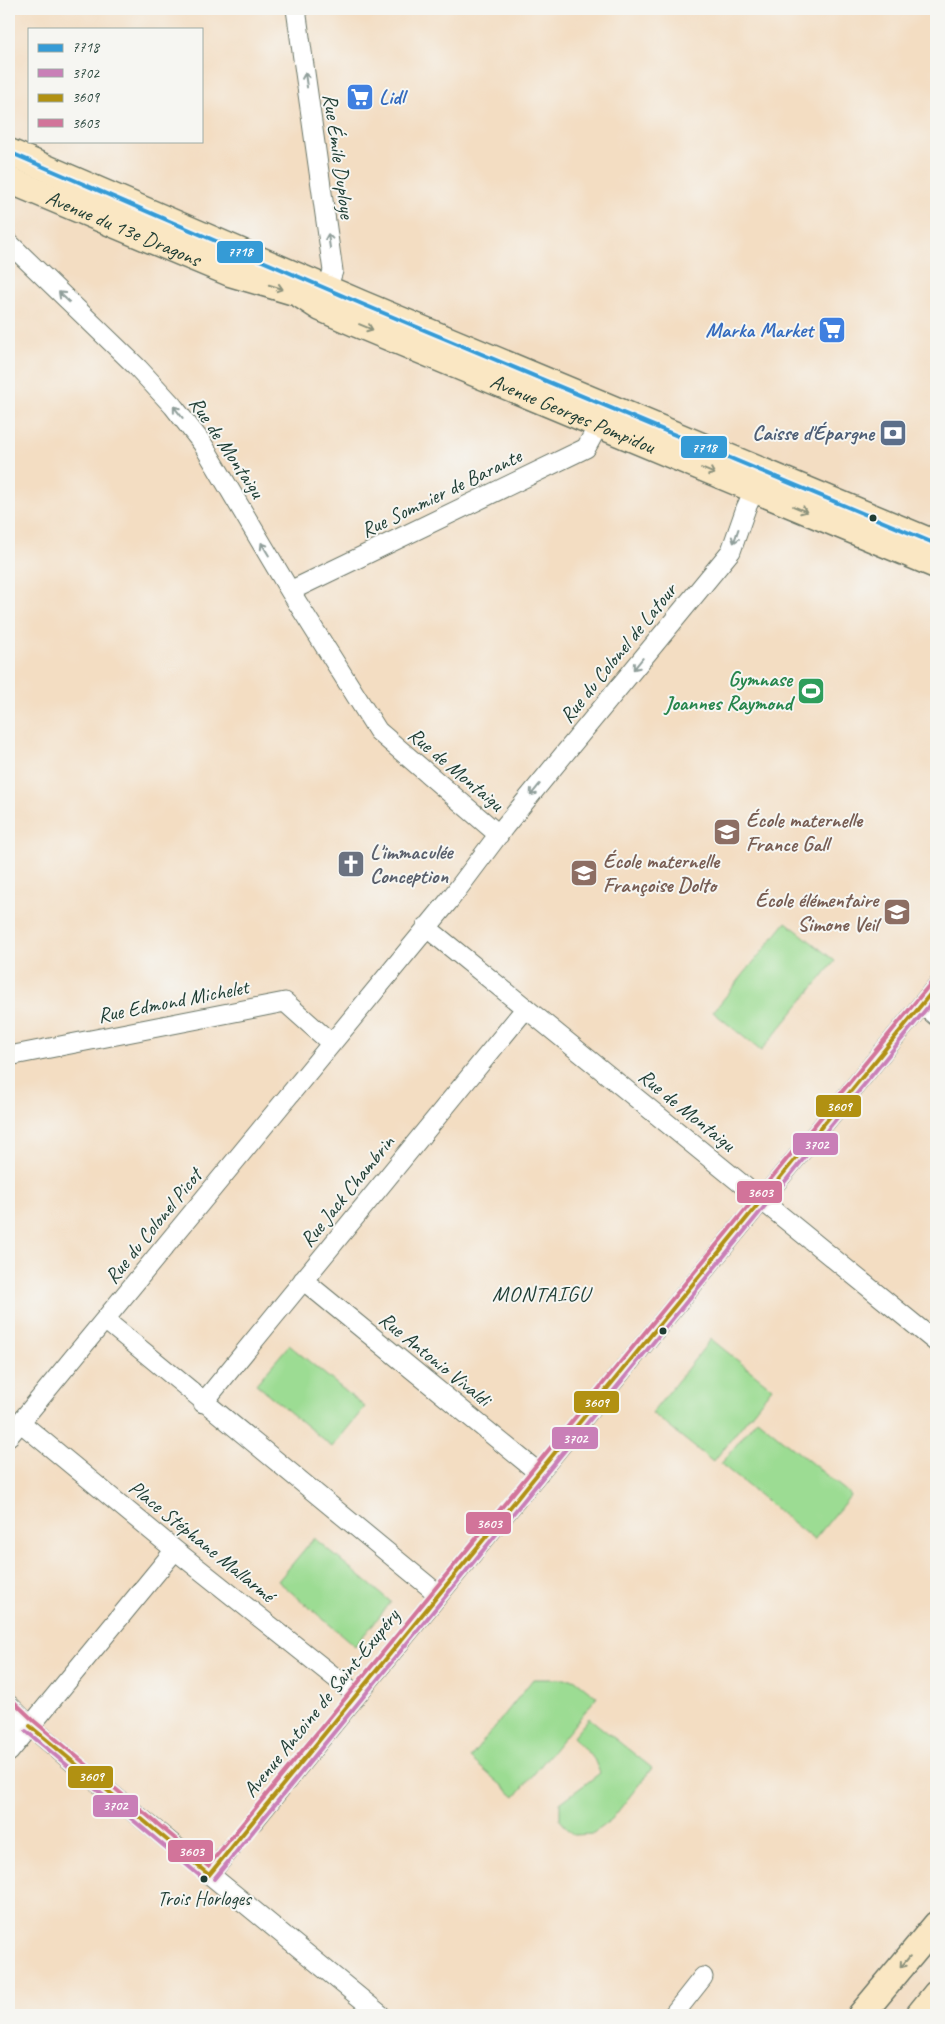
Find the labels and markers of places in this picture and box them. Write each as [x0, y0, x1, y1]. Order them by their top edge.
supermarket icon: Lidl [345, 82, 375, 112]
place label: Lidl [379, 84, 409, 110]
supermarket icon: Marka Market [817, 315, 847, 345]
place label: Marka Market [706, 317, 816, 343]
bank icon: Caisse d'Épargne [878, 418, 908, 448]
place label: Caisse d'Épargne [752, 420, 876, 446]
unlabelled marker [868, 513, 878, 523]
place label: Gymnase Joannes Raymond [663, 666, 796, 716]
sports icon: Gymnase Joannes Raymond [796, 676, 826, 706]
place label: École maternelle France Gall [746, 807, 864, 857]
school or university icon: École maternelle France Gall [712, 817, 742, 847]
place label: L'immaculée Conception [370, 839, 454, 889]
place label: École maternelle Françoise Dolto [603, 848, 721, 898]
church icon: L'immaculée Conception [336, 849, 366, 879]
school or university icon: École maternelle Françoise Dolto [569, 858, 599, 888]
place label: École élémentaire Simone Veil [755, 887, 882, 937]
school or university icon: École élémentaire Simone Veil [882, 897, 912, 927]
unlabelled marker [658, 1326, 668, 1336]
marker: Trois Horloges [199, 1874, 209, 1884]
place label: Trois Horloges [157, 1886, 253, 1911]

